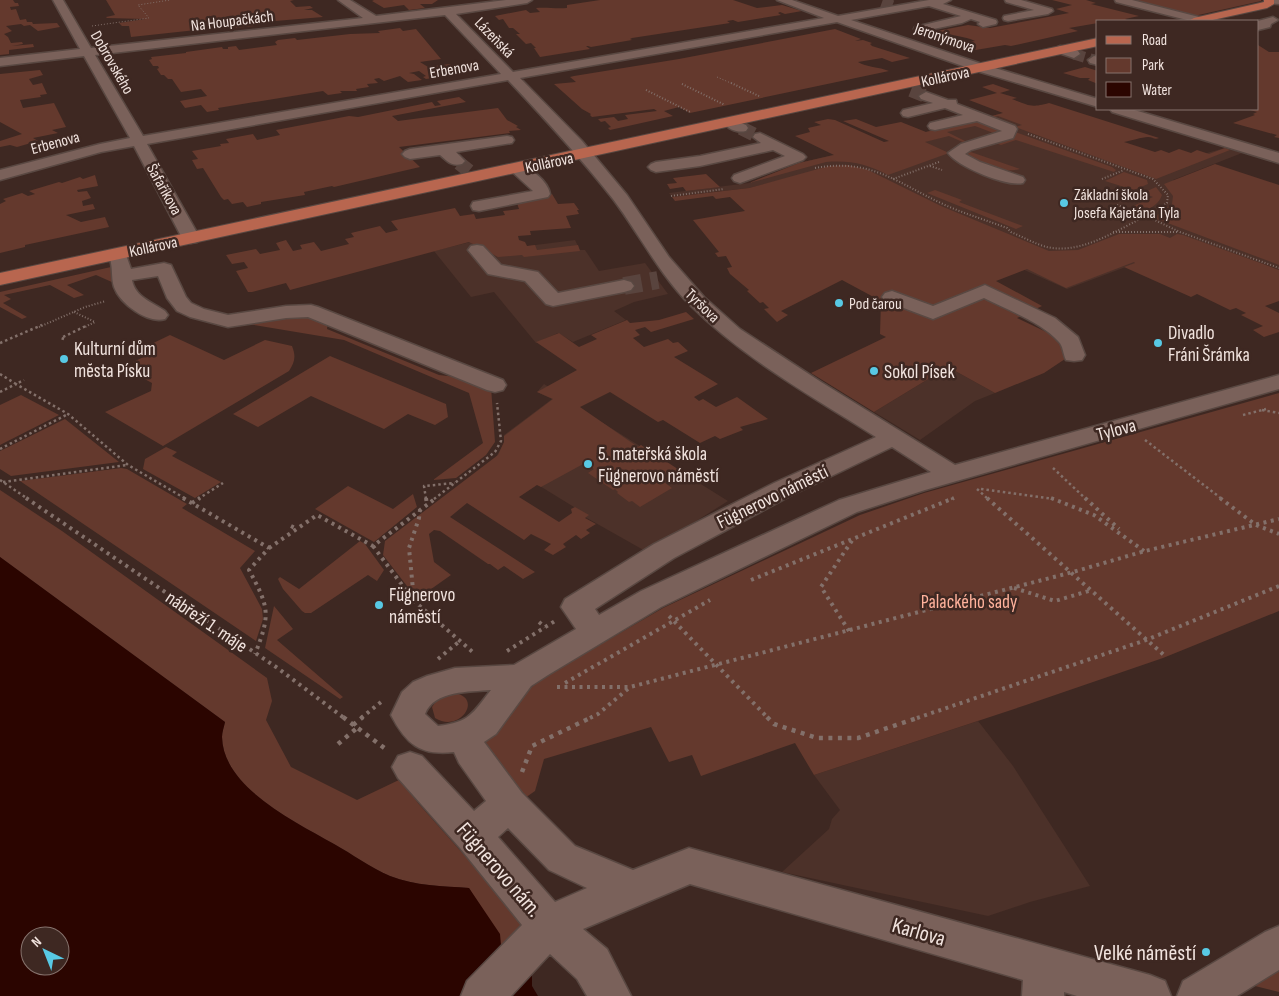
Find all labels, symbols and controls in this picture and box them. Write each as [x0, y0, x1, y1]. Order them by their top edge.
street label: Na Houpačkách [190, 7, 275, 36]
street label: Lázeňská [470, 14, 518, 62]
street label: Jeronýmova [911, 19, 977, 58]
legend [1096, 20, 1259, 110]
street label: Dobrovského [86, 28, 137, 98]
text: Road [1142, 31, 1167, 50]
street label: Erbenova [428, 56, 480, 83]
text: Park [1142, 56, 1164, 75]
street label: Kollárova [920, 63, 971, 92]
text: Water [1142, 81, 1173, 100]
street label: Erbenova [29, 128, 82, 159]
street label: Kollárova [524, 149, 575, 178]
street label: Šafaříkova [142, 161, 185, 219]
place label: Základní škola Josefa Kajetána Tyla [1073, 186, 1179, 223]
marker: Základní škola Josefa Kajetána Tyla [1058, 197, 1070, 209]
street label: Kollárova [128, 233, 179, 262]
street label: Tyršova [681, 285, 723, 327]
place label: Pod čarou [849, 295, 902, 314]
marker: Pod čarou [833, 297, 845, 309]
place label: Divadlo Fráni Šrámka [1168, 322, 1250, 367]
marker: Divadlo Fráni Šrámka [1152, 337, 1164, 349]
place label: Kulturní dům města Písku [74, 338, 156, 383]
marker: Kulturní dům města Písku [58, 353, 70, 365]
place label: Sokol Písek [884, 361, 955, 384]
marker: Sokol Písek [868, 365, 880, 377]
street label: Tylova [1094, 414, 1139, 447]
place label: 5. mateřská škola Fügnerovo náměstí [598, 443, 719, 488]
marker: 5. mateřská škola Fügnerovo náměstí [582, 458, 594, 470]
street label: Fügnerovo náměstí [713, 460, 832, 534]
place label: Fügnerovo náměstí [389, 584, 455, 629]
street label: nábřeží 1. máje [161, 586, 251, 658]
park label: Palackého sady [921, 591, 1018, 614]
marker: Fügnerovo náměstí [373, 599, 385, 611]
street label: Fügnerovo nám. [450, 817, 547, 923]
street label: Karlova [889, 912, 948, 953]
north arrow [20, 926, 70, 976]
text: N [28, 933, 45, 951]
place label: Velké náměstí [1094, 940, 1197, 967]
marker: Velké náměstí [1200, 946, 1212, 958]

